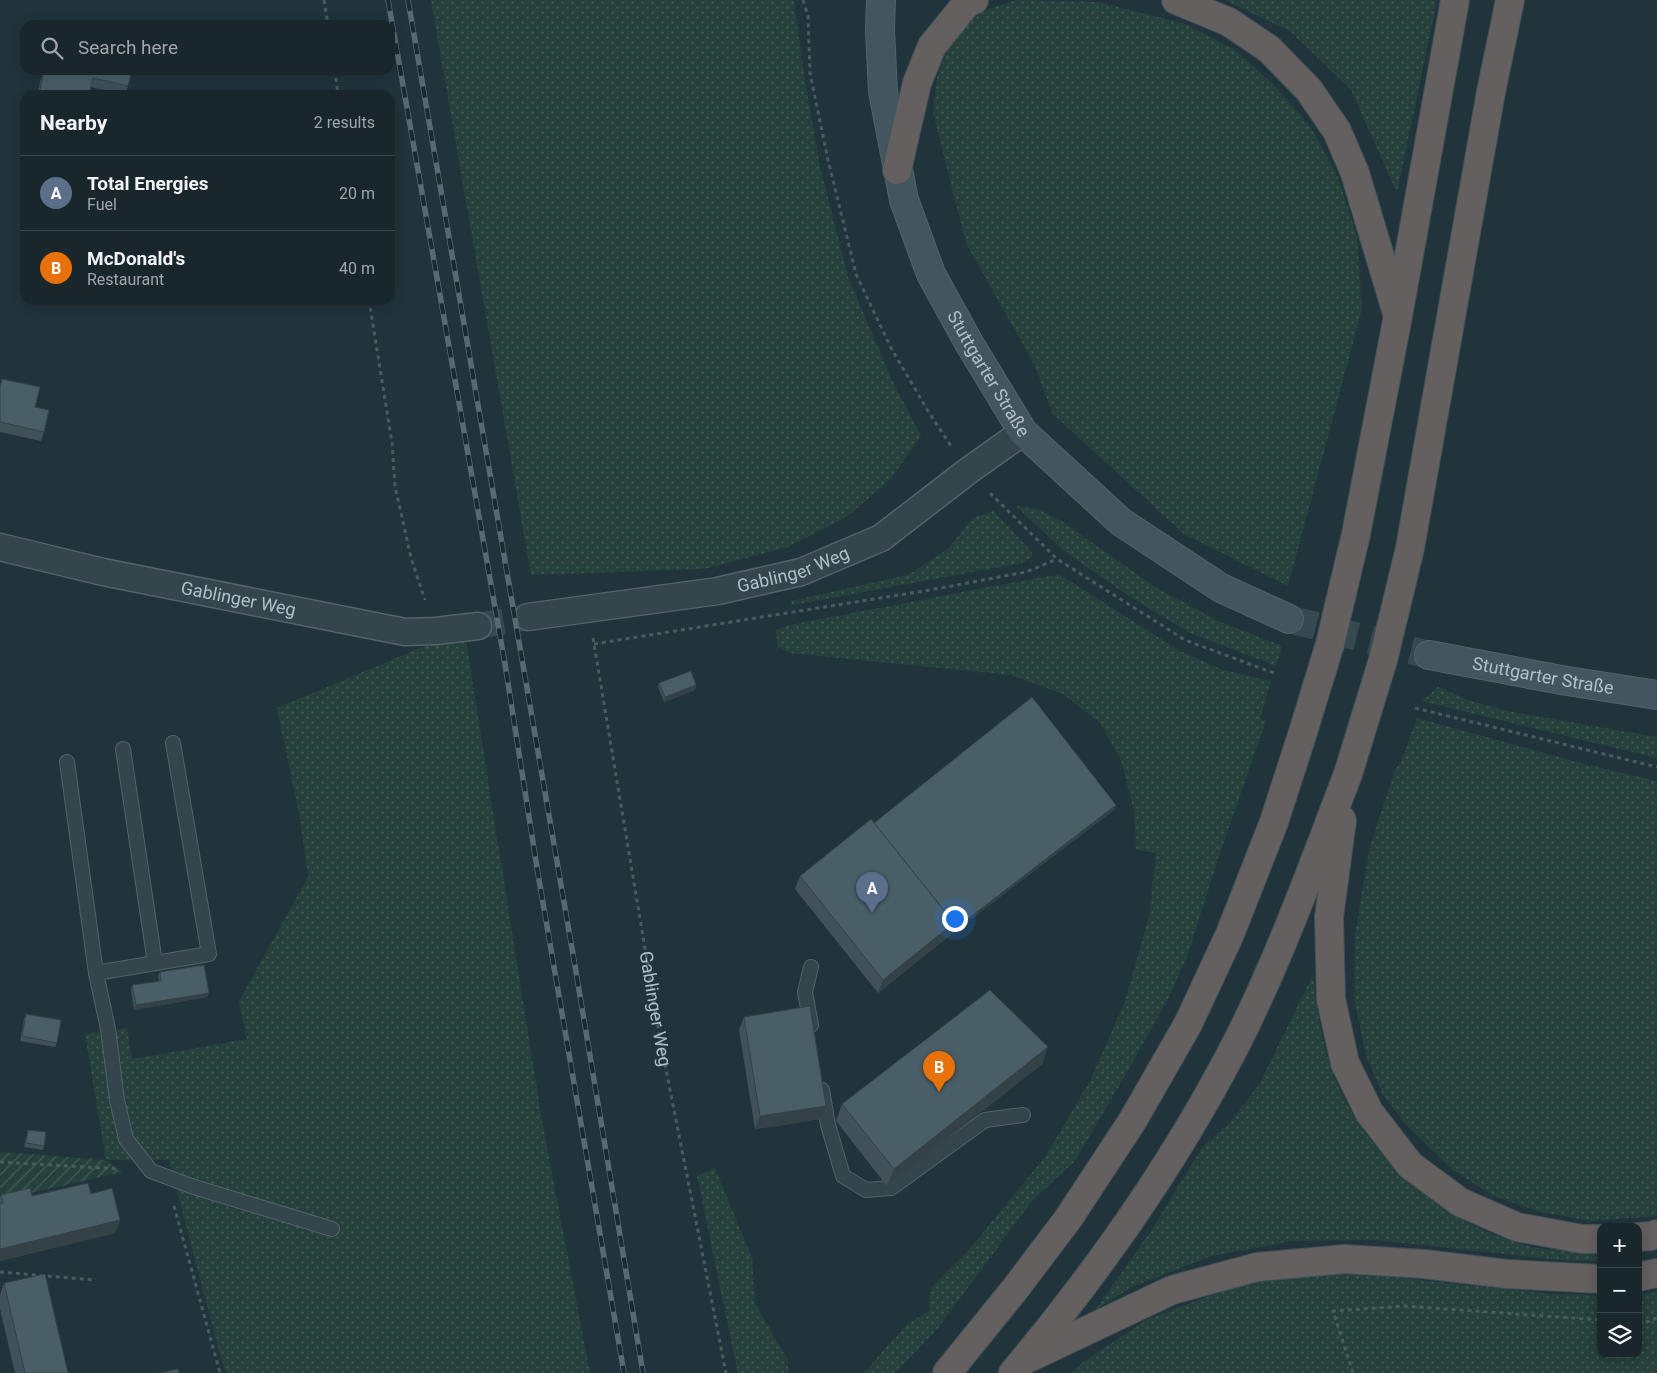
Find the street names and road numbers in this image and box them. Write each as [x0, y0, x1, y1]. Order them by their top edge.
street label: Stuttgarter Straße [943, 307, 1034, 440]
street label: Gablinger Weg [735, 542, 852, 596]
street label: Gablinger Weg [179, 577, 298, 620]
street label: Stuttgarter Straße [1471, 652, 1615, 698]
street label: Gablinger Weg [636, 950, 676, 1068]

